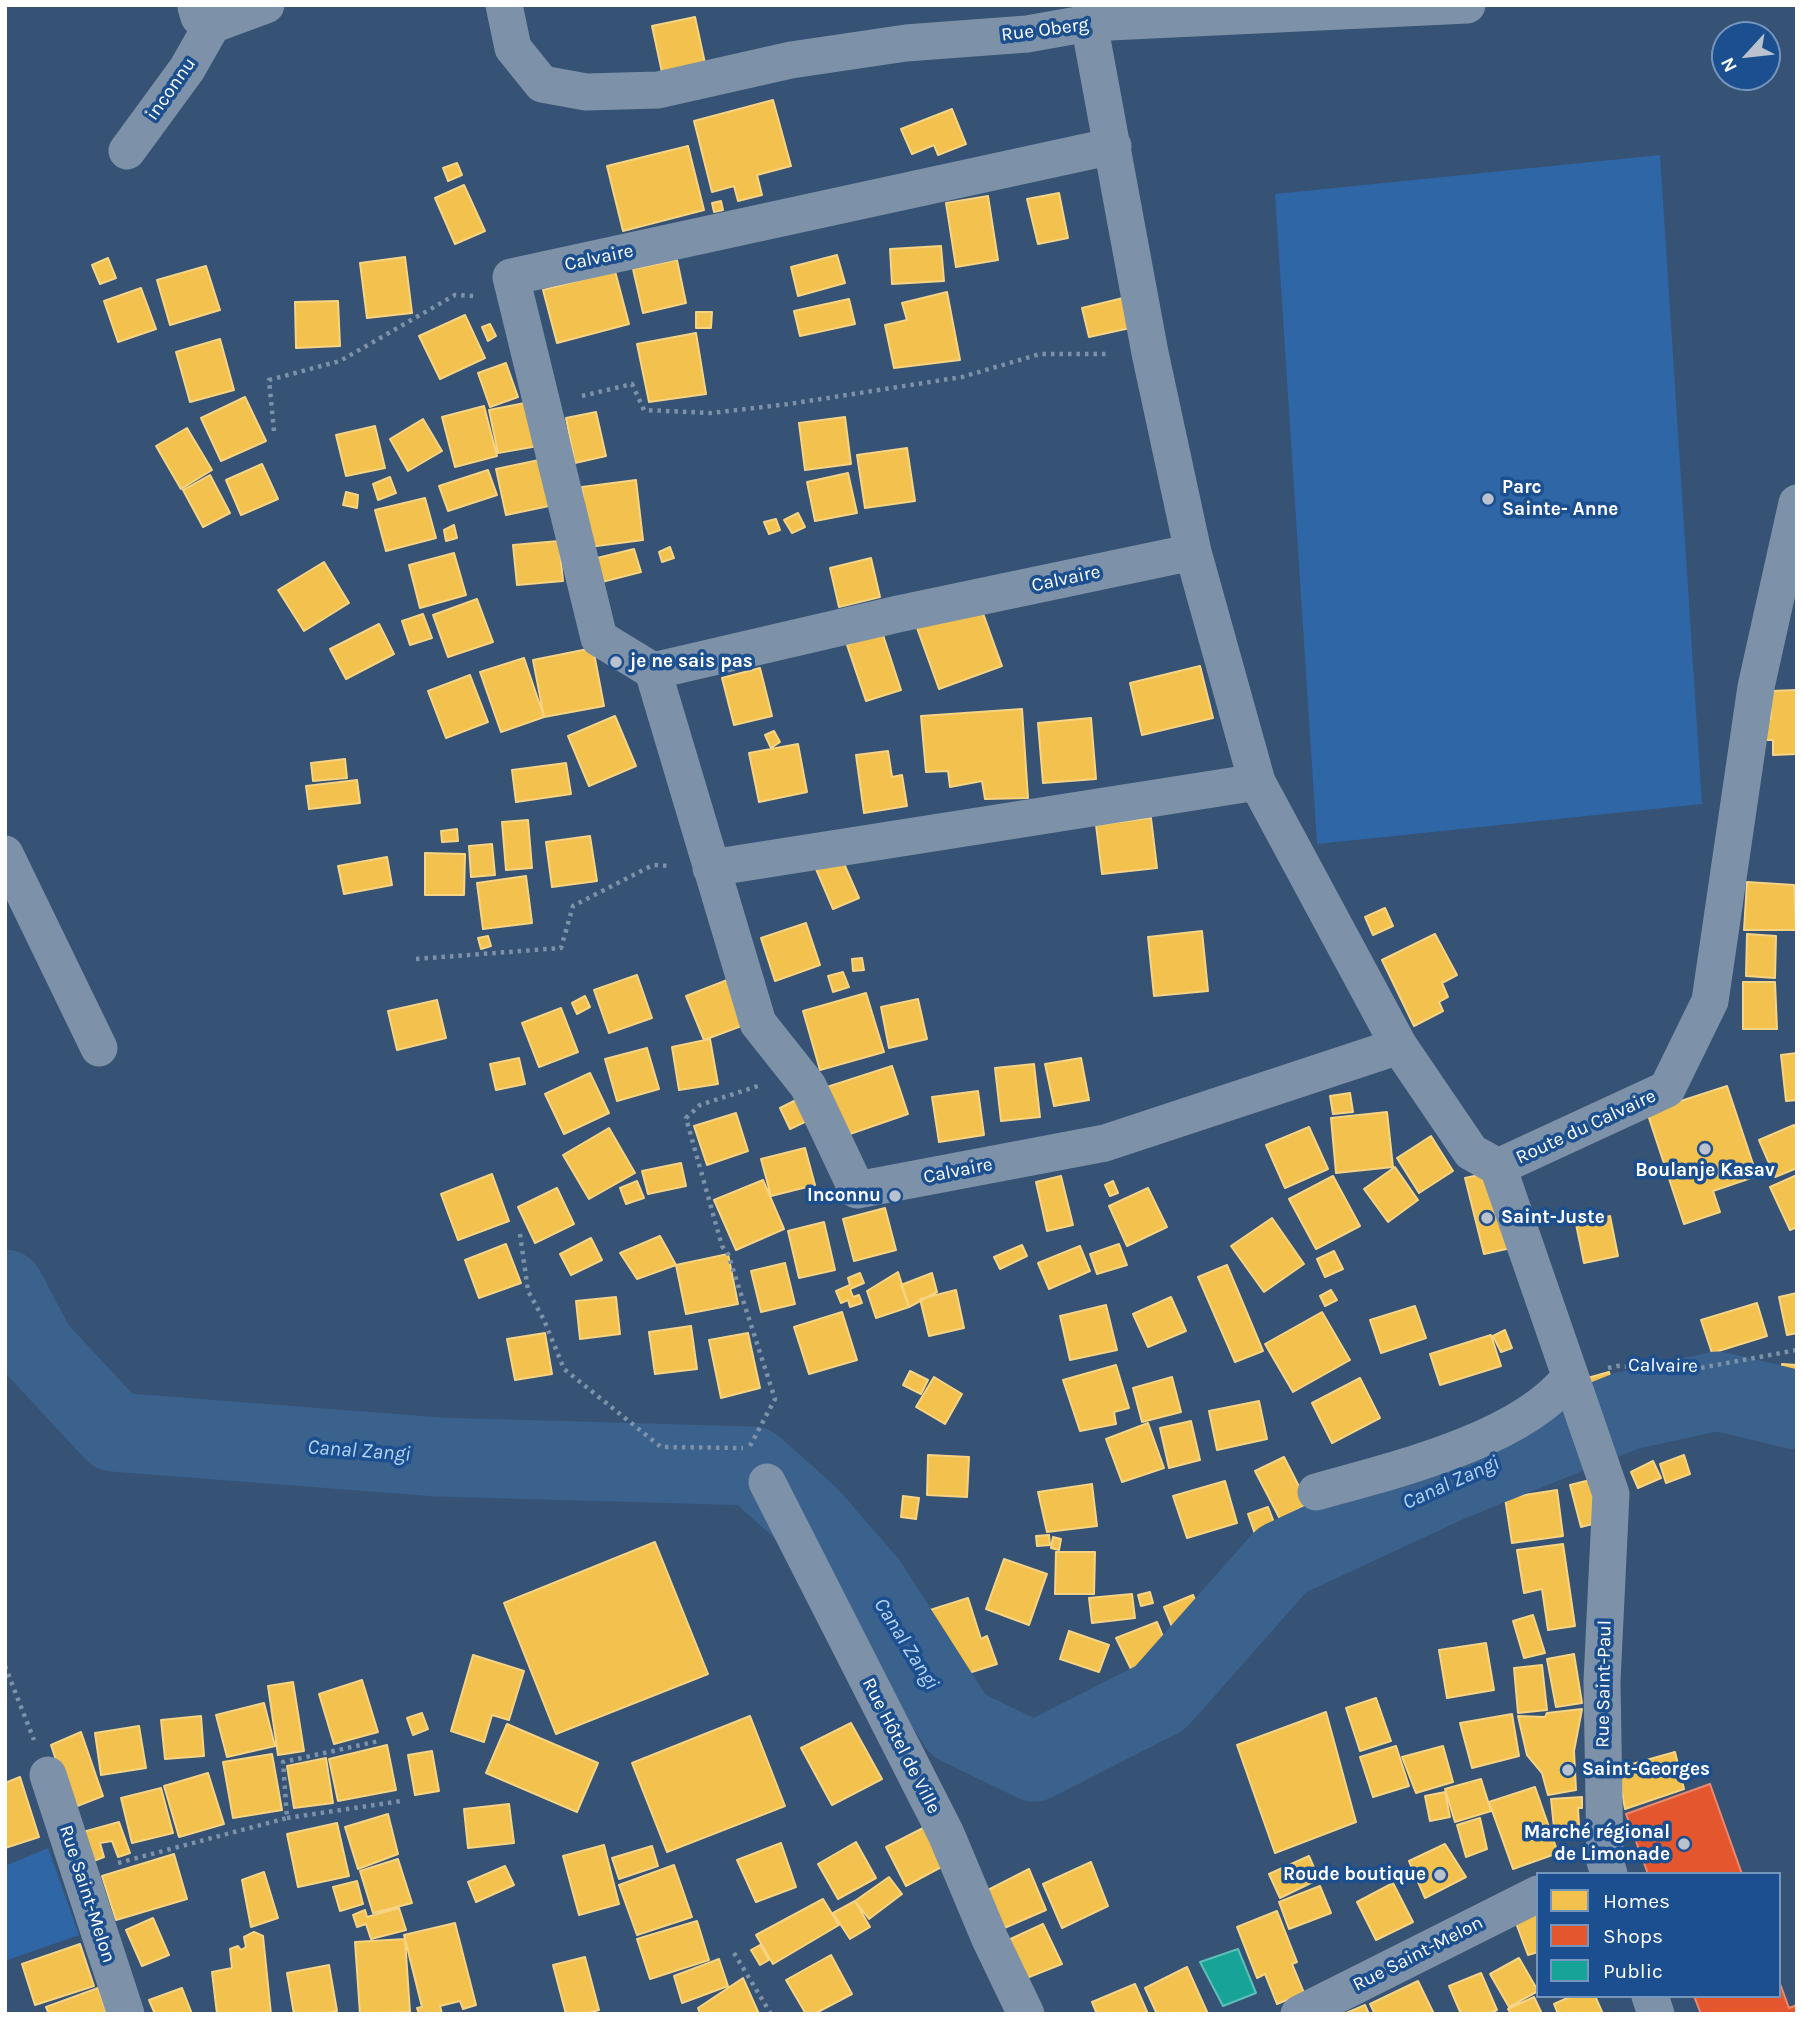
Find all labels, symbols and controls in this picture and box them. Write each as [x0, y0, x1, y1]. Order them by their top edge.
street label: Rue Oberg [1000, 13, 1090, 47]
north arrow [1711, 21, 1781, 91]
street label: inconnu [141, 53, 201, 125]
text: N [1716, 54, 1742, 76]
street label: Calvaire [563, 240, 635, 276]
place label: Parc Sainte- Anne [1502, 477, 1618, 521]
marker: Parc Sainte- Anne [1480, 491, 1496, 507]
street label: Calvaire [1030, 561, 1102, 597]
place label: je ne sais pas [630, 651, 753, 673]
marker: je ne sais pas [608, 654, 624, 670]
street label: Route du Calvaire [1512, 1085, 1660, 1169]
marker: Boulanje Kasav [1697, 1141, 1713, 1157]
street label: Calvaire [922, 1153, 994, 1189]
place label: Boulanje Kasav [1635, 1160, 1775, 1182]
place label: Inconnu [807, 1185, 881, 1207]
marker: Inconnu [887, 1188, 903, 1204]
place label: Saint-Juste [1501, 1207, 1605, 1229]
marker: Saint-Juste [1479, 1210, 1495, 1226]
street label: Calvaire [1628, 1354, 1698, 1378]
water label: Canal Zangi [307, 1435, 411, 1467]
water label: Canal Zangi [1399, 1450, 1503, 1516]
water label: Canal Zangi [868, 1593, 944, 1695]
street label: Rue Saint-Paul [1591, 1620, 1617, 1748]
street label: Rue Hôtel de Ville [857, 1674, 945, 1818]
place label: Saint-Georges [1582, 1759, 1710, 1781]
marker: Saint-Georges [1560, 1762, 1576, 1778]
street label: Rue Saint-Melon [54, 1822, 120, 1966]
place label: Marché régional de Limonade [1524, 1822, 1670, 1866]
marker: Marché régional de Limonade [1676, 1836, 1692, 1852]
place label: Roude boutique [1283, 1864, 1426, 1886]
marker: Roude boutique [1432, 1867, 1448, 1883]
legend [1536, 1872, 1781, 1998]
text: Homes [1603, 1889, 1670, 1913]
street label: Rue Saint-Melon [1349, 1911, 1487, 1997]
text: Shops [1603, 1924, 1663, 1948]
text: Public [1603, 1959, 1663, 1983]

